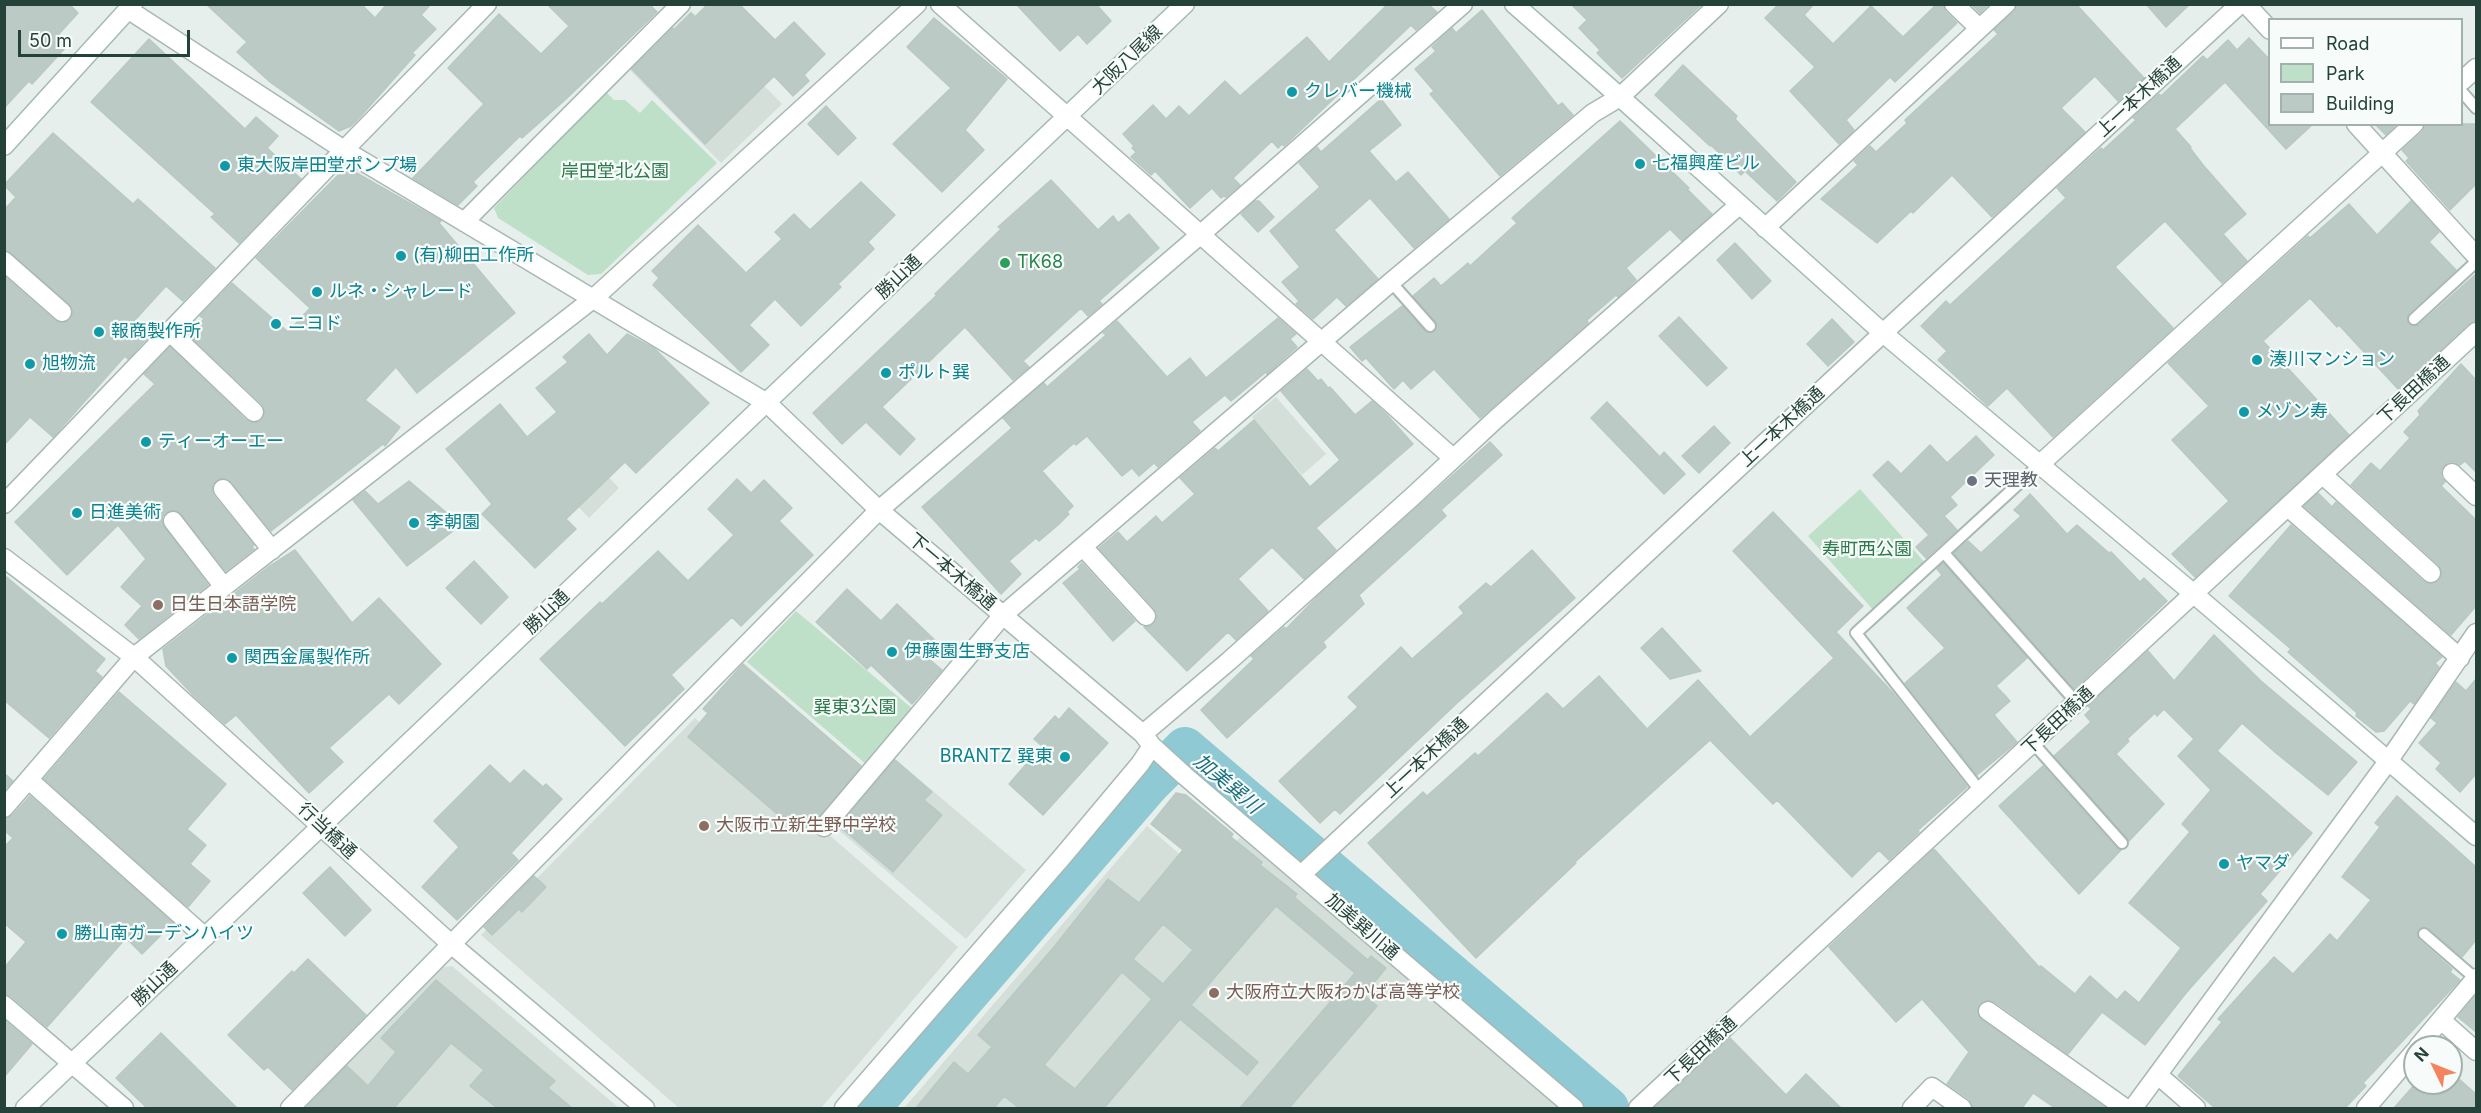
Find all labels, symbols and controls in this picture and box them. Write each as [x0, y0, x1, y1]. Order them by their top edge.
scale bar [21, 18, 194, 56]
legend [2268, 18, 2463, 126]
street label: 大阪八尾線 [1087, 21, 1167, 99]
text: 50 m [29, 30, 72, 51]
text: Road [2326, 33, 2369, 54]
street label: 上一本木橋通 [2092, 52, 2186, 142]
text: Park [2326, 63, 2365, 84]
place label: クレバー機械 [1304, 81, 1412, 103]
marker: クレバー機械 [1285, 85, 1299, 99]
text: Building [2326, 93, 2394, 114]
place label: 七福興産ビル [1652, 153, 1760, 175]
place label: 東大阪岸田堂ポンプ場 [237, 155, 417, 177]
marker: 七福興産ビル [1633, 157, 1647, 171]
marker: 東大阪岸田堂ポンプ場 [218, 159, 232, 173]
park label: 岸田堂北公園 [561, 161, 669, 183]
place label: (有)柳田工作所 [413, 245, 534, 267]
marker: (有)柳田工作所 [394, 249, 408, 263]
street label: 勝山通 [872, 250, 926, 304]
place label: TK68 [1017, 252, 1063, 274]
marker: TK68 [998, 256, 1012, 270]
place label: ルネ・シャレード [329, 281, 473, 303]
marker: ルネ・シャレード [310, 285, 324, 299]
place label: ニヨド [288, 313, 342, 335]
marker: ニヨド [269, 317, 283, 331]
place label: 報商製作所 [111, 321, 201, 343]
marker: 報商製作所 [92, 325, 106, 339]
place label: 湊川マンション [2269, 349, 2395, 371]
street label: 下長田橋通 [2374, 351, 2454, 429]
place label: 旭物流 [42, 353, 96, 375]
marker: 湊川マンション [2250, 353, 2264, 367]
marker: 旭物流 [23, 357, 37, 371]
place label: ポルト巽 [898, 362, 970, 384]
marker: ポルト巽 [879, 366, 893, 380]
street label: 上一本木橋通 [1735, 382, 1829, 472]
place label: メゾン寿 [2256, 401, 2328, 423]
marker: メゾン寿 [2237, 405, 2251, 419]
place label: ティーオーエー [158, 431, 284, 453]
marker: ティーオーエー [139, 435, 153, 449]
place label: 天理教 [1984, 470, 2038, 492]
marker: 天理教 [1965, 474, 1979, 488]
place label: 日進美術 [89, 502, 161, 524]
marker: 日進美術 [70, 506, 84, 520]
place label: 李朝園 [426, 512, 480, 534]
marker: 李朝園 [407, 516, 421, 530]
street label: 下一本木橋通 [904, 529, 1000, 615]
park label: 寿町西公園 [1822, 539, 1912, 561]
street label: 勝山通 [520, 585, 574, 639]
place label: 日生日本語学院 [170, 594, 296, 616]
marker: 日生日本語学院 [151, 598, 165, 612]
place label: 伊藤園生野支店 [904, 641, 1030, 663]
marker: 伊藤園生野支店 [885, 645, 899, 659]
place label: 関西金属製作所 [244, 647, 370, 669]
marker: 関西金属製作所 [225, 651, 239, 665]
street label: 下長田橋通 [2018, 682, 2098, 760]
park label: 巽東3公園 [813, 697, 897, 719]
street label: 上一本木橋通 [1379, 713, 1473, 803]
place label: BRANTZ 巽東 [940, 746, 1053, 768]
water label: 加美巽川 [1189, 749, 1265, 819]
marker: BRANTZ 巽東 [1058, 750, 1072, 764]
street label: 行当橋通 [293, 799, 361, 863]
place label: 大阪市立新生野中学校 [716, 815, 896, 837]
marker: 大阪市立新生野中学校 [697, 819, 711, 833]
place label: ヤマダ [2236, 853, 2290, 875]
marker: ヤマダ [2217, 857, 2231, 871]
street label: 加美巽川通 [1321, 889, 1403, 965]
place label: 勝山南ガーデンハイツ [74, 923, 254, 945]
marker: 勝山南ガーデンハイツ [55, 927, 69, 941]
street label: 勝山通 [128, 957, 182, 1011]
place label: 大阪府立大阪わかば高等学校 [1226, 982, 1460, 1004]
marker: 大阪府立大阪わかば高等学校 [1207, 986, 1221, 1000]
street label: 下長田橋通 [1661, 1012, 1741, 1090]
north arrow [2403, 1035, 2463, 1095]
text: N [2410, 1043, 2433, 1065]

